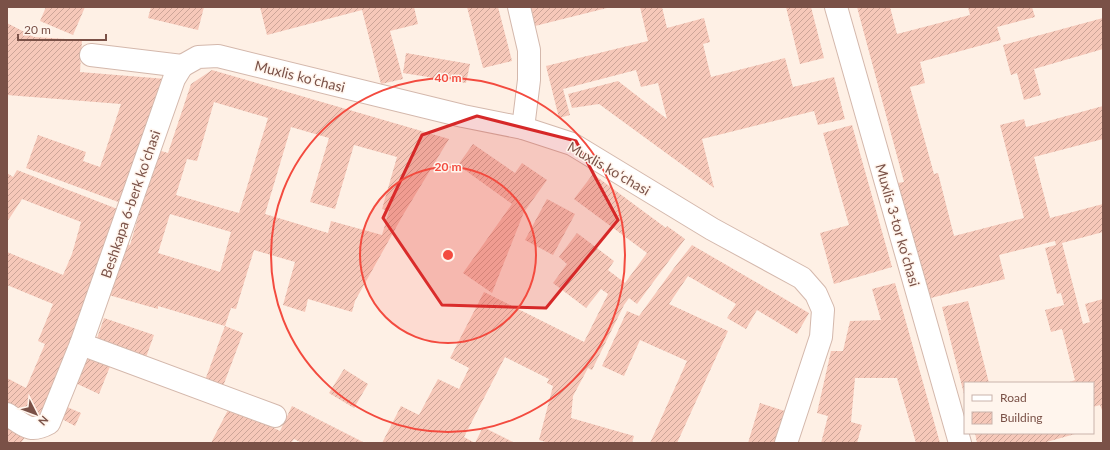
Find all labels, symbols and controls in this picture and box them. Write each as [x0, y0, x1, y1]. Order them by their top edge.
scale bar [18, 16, 106, 42]
text: 20 m [24, 22, 51, 37]
street label: Muxlis koʻchasi [253, 57, 347, 95]
text: 40 m [435, 70, 461, 85]
street label: Beshkapa 6-berk koʻchasi [97, 128, 163, 280]
street label: Muxlis koʻchasi [565, 138, 653, 198]
text: 20 m [435, 159, 461, 174]
street label: Muxlis 3-tor koʻchasi [872, 162, 924, 288]
centre of rings [441, 248, 455, 262]
legend [964, 382, 1094, 434]
text: Road [1000, 390, 1027, 405]
north arrow [16, 394, 56, 434]
text: Building [1000, 410, 1043, 425]
text: N [36, 414, 51, 429]

